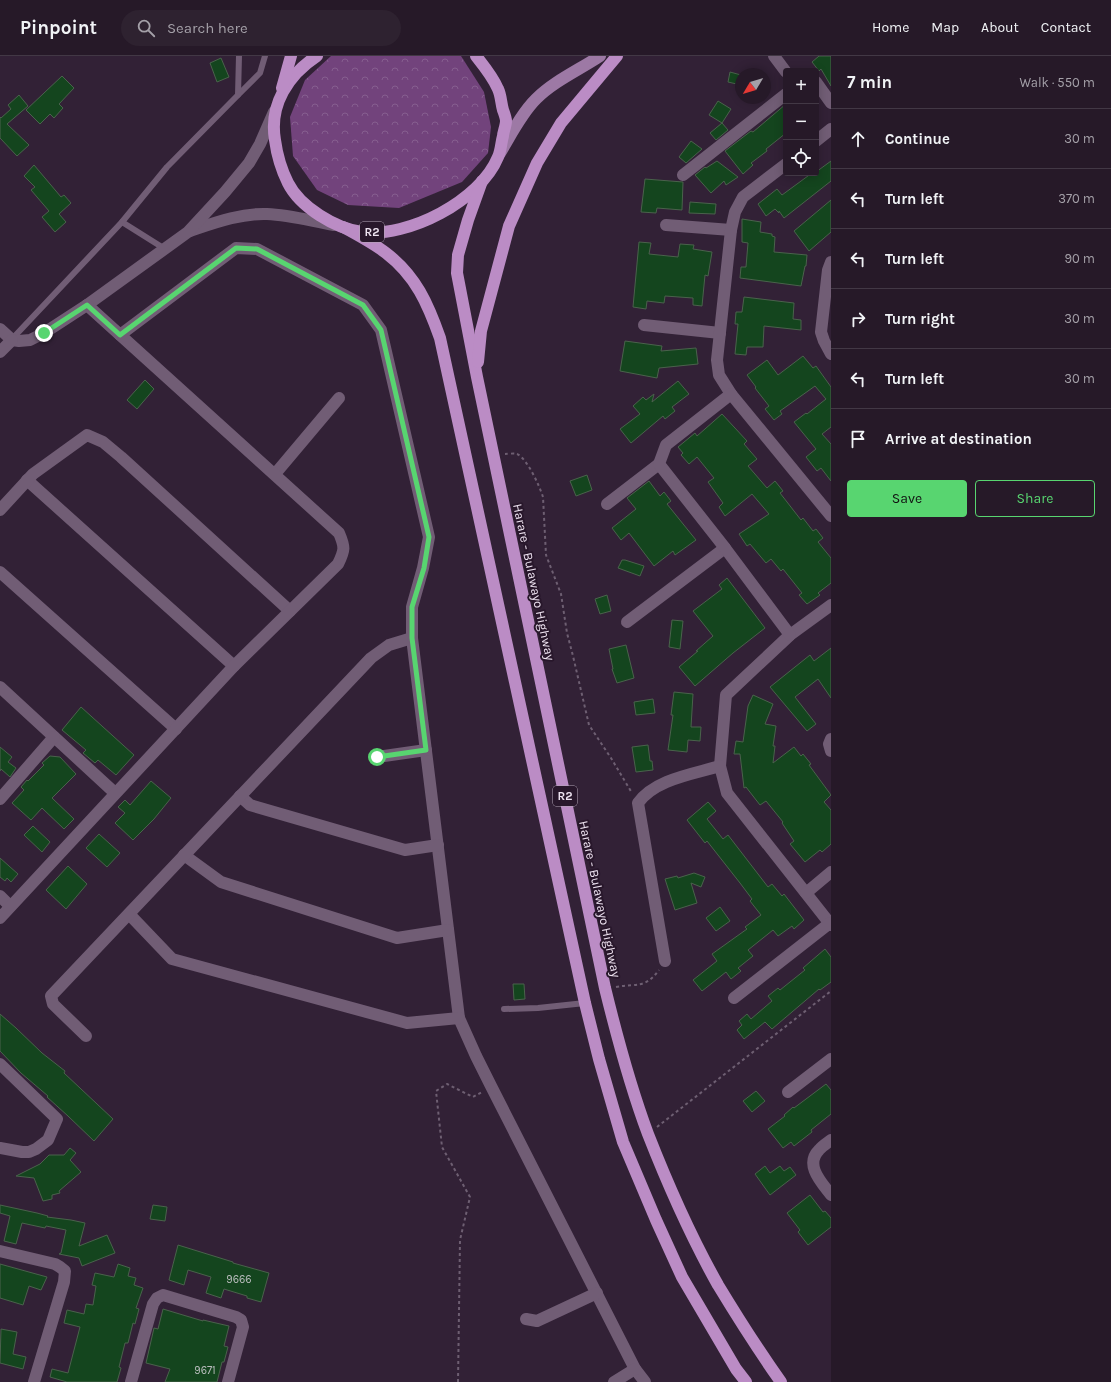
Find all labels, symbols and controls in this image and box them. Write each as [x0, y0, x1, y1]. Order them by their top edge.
search box [121, 10, 401, 46]
text: Pinpoint [20, 17, 97, 39]
icon: search [135, 17, 157, 39]
text: Search here [167, 19, 248, 37]
text: Home [872, 19, 909, 36]
text: Map [931, 19, 959, 36]
text: About [981, 19, 1019, 36]
text: Contact [1041, 19, 1091, 36]
north arrow [735, 68, 771, 104]
map controls [783, 68, 819, 176]
button: + [783, 68, 819, 104]
text: 7 min [847, 72, 892, 92]
text: Walk · 550 m [1020, 75, 1095, 90]
button: − [783, 104, 819, 140]
icon: ahead [847, 128, 869, 150]
text: Continue [885, 130, 950, 148]
text: 30 m [1064, 131, 1095, 146]
button: locate [783, 140, 819, 176]
icon: left [847, 188, 869, 210]
text: Turn left [885, 190, 944, 208]
text: 370 m [1058, 191, 1095, 206]
road number: R2 [360, 222, 384, 242]
icon: left [847, 248, 869, 270]
text: Turn left [885, 250, 944, 268]
text: 90 m [1064, 251, 1095, 266]
icon: right [847, 308, 869, 330]
text: Turn right [885, 310, 955, 328]
text: 30 m [1064, 311, 1095, 326]
route end [35, 324, 53, 342]
icon: left [847, 368, 869, 390]
text: Turn left [885, 370, 944, 388]
text: 30 m [1064, 371, 1095, 386]
icon: arrive [847, 428, 869, 450]
text: Arrive at destination [885, 430, 1032, 448]
button: Save [847, 480, 967, 517]
button: Share [975, 480, 1095, 517]
street label: Harare - Bulawayo Highway [510, 502, 558, 662]
route start [368, 748, 386, 766]
road number: R2 [553, 786, 577, 806]
street label: Harare - Bulawayo Highway [576, 819, 624, 979]
house number: 9666 [226, 1273, 252, 1286]
house number: 9671 [194, 1364, 216, 1377]

